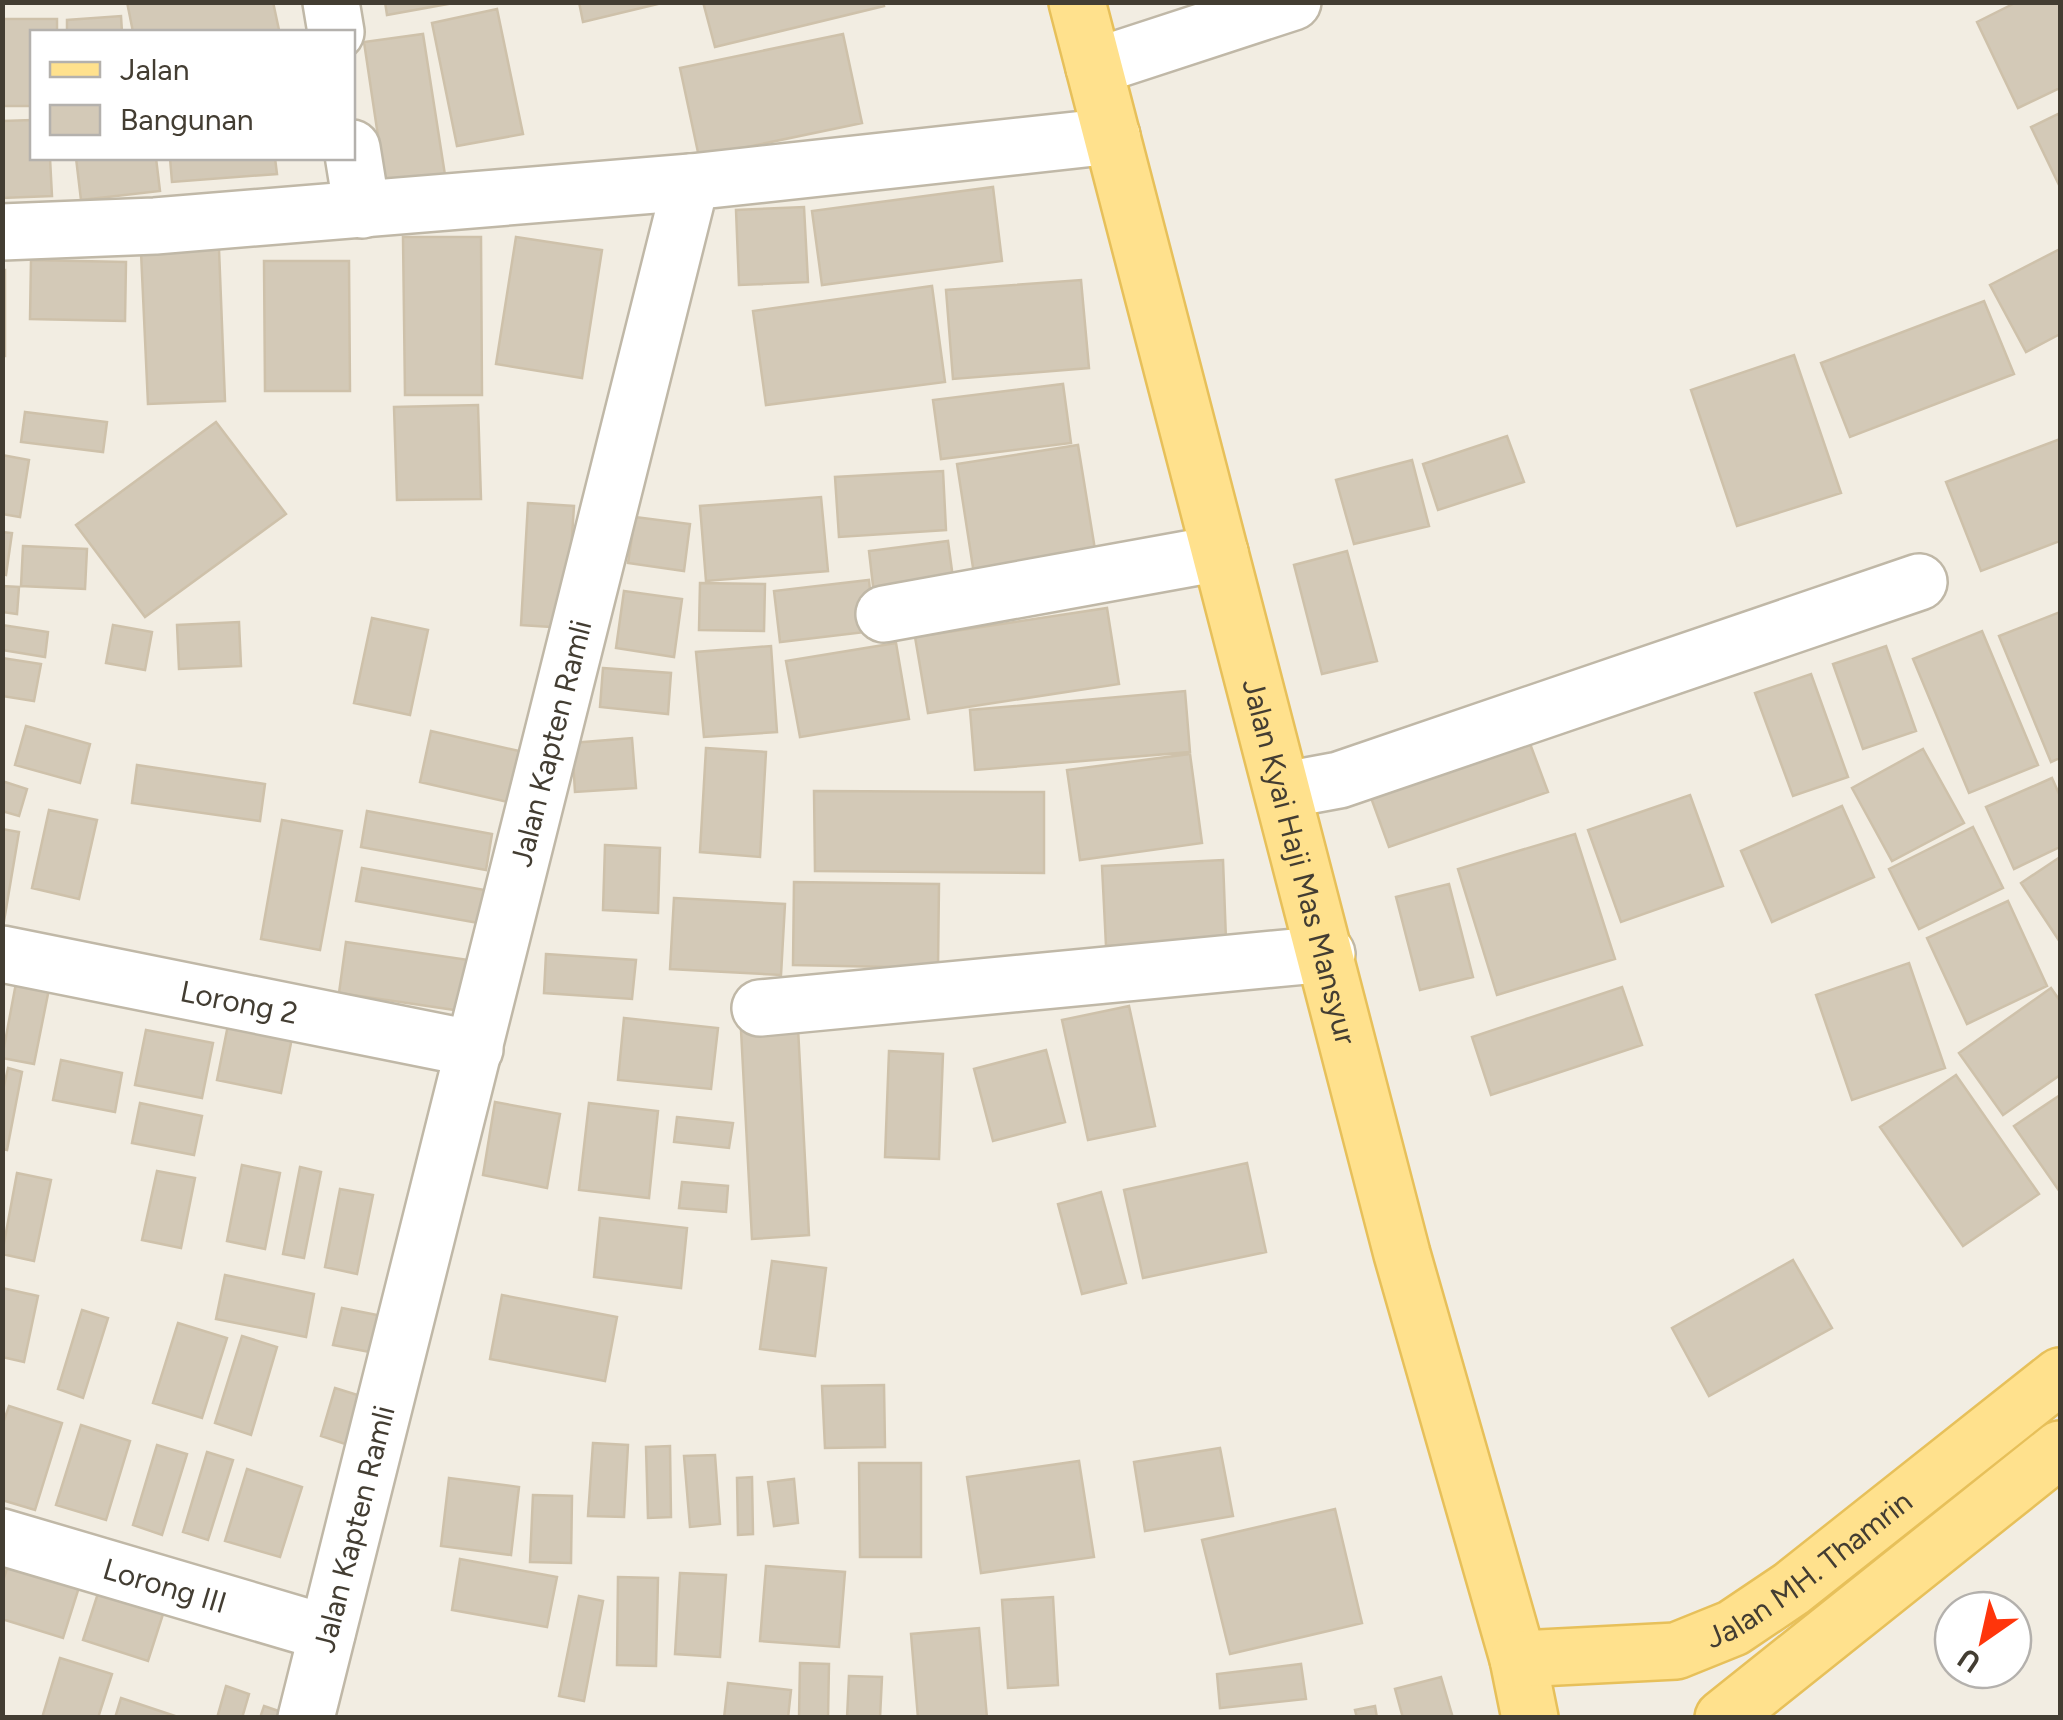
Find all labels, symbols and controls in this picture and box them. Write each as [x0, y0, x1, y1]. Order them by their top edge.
legend [30, 30, 355, 160]
text: Jalan [120, 51, 189, 88]
text: Bangunan [120, 101, 254, 138]
street label: Jalan Kapten Ramli [502, 616, 599, 870]
street label: Jalan Kyai Haji Mas Mansyur [1235, 675, 1365, 1048]
street label: Lorong 2 [177, 972, 301, 1032]
street label: Jalan Kapten Ramli [305, 1402, 402, 1656]
street label: Jalan MH. Thamrin [1700, 1482, 1919, 1656]
street label: Lorong III [99, 1549, 231, 1621]
north arrow [1933, 1590, 2033, 1690]
text: U [1951, 1641, 1987, 1680]

